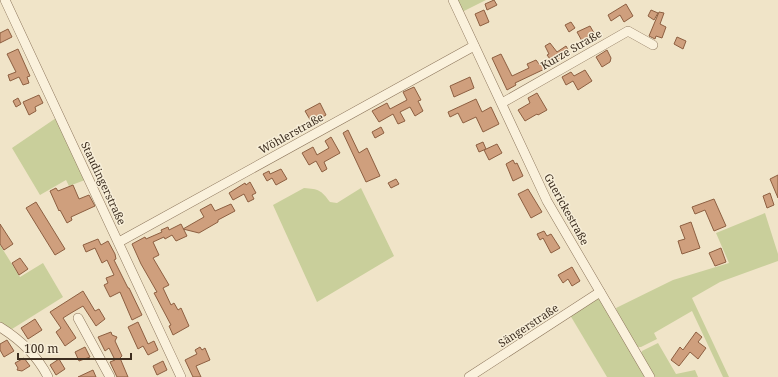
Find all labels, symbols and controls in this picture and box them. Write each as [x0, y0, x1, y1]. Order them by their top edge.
street label: Kurze Straße [538, 25, 604, 73]
street label: Wöhlerstraße [256, 109, 326, 157]
street label: Staudingerstraße [78, 139, 130, 227]
street label: Guerickestraße [541, 170, 593, 248]
street label: Sängerstraße [495, 300, 561, 350]
scale bar [18, 335, 131, 361]
text: 100 m [24, 340, 59, 357]

